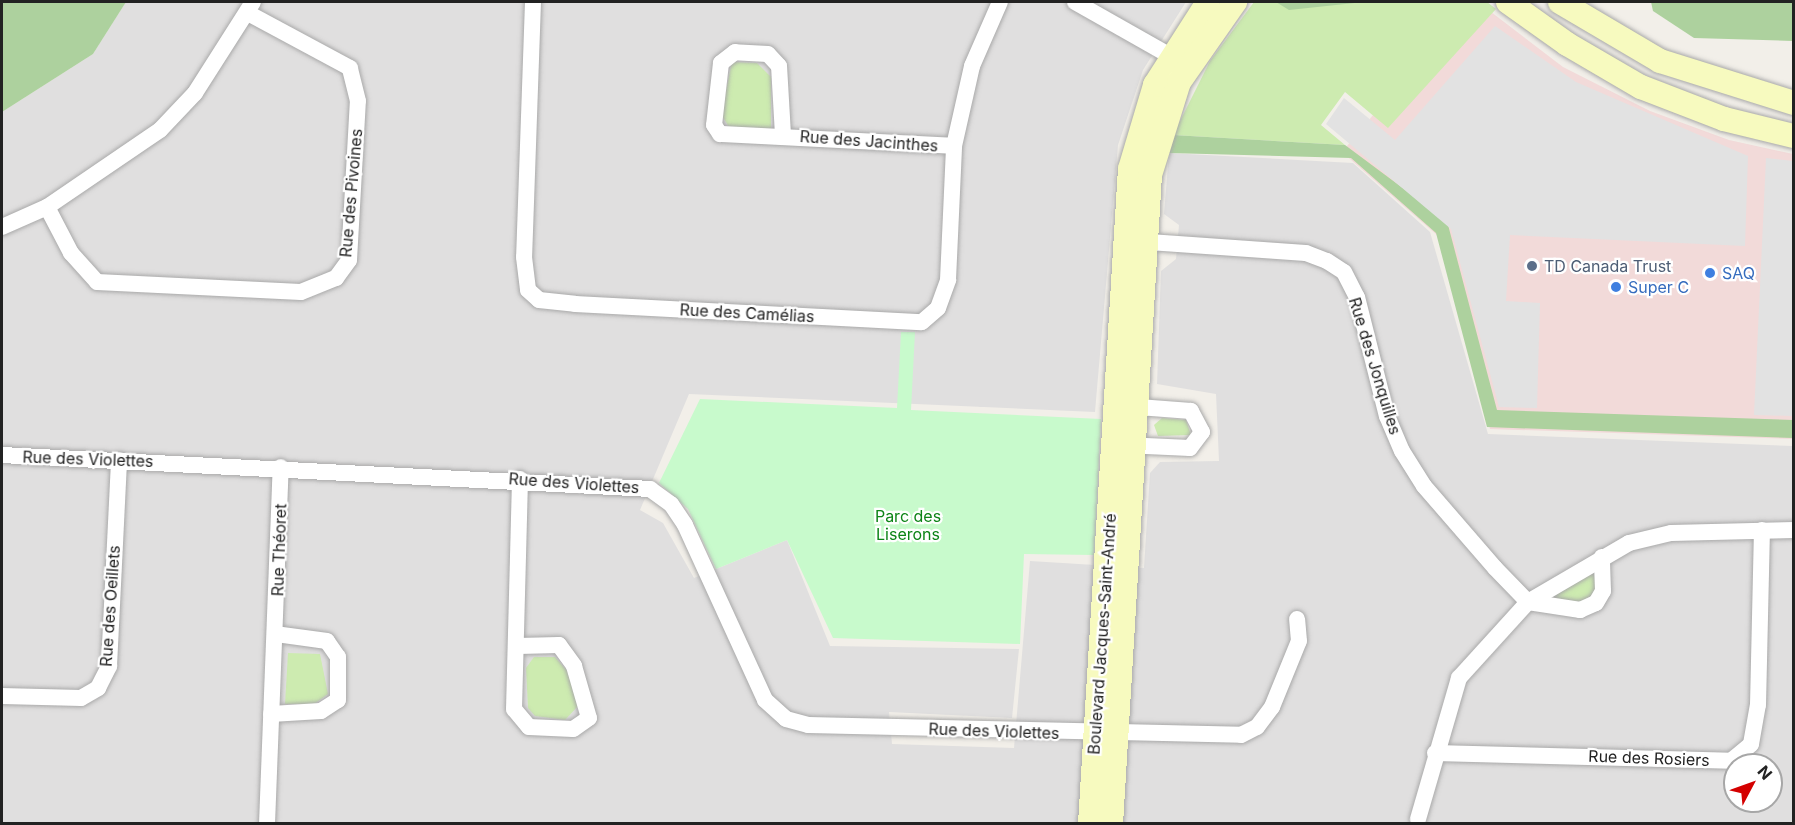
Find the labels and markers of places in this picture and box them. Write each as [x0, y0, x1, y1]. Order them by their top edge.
place label: TD Canada Trust [1544, 256, 1671, 276]
marker: TD Canada Trust [1525, 259, 1539, 273]
place label: SAQ [1722, 263, 1755, 283]
marker: SAQ [1703, 266, 1717, 280]
place label: Super C [1628, 277, 1689, 297]
marker: Super C [1609, 280, 1623, 294]

